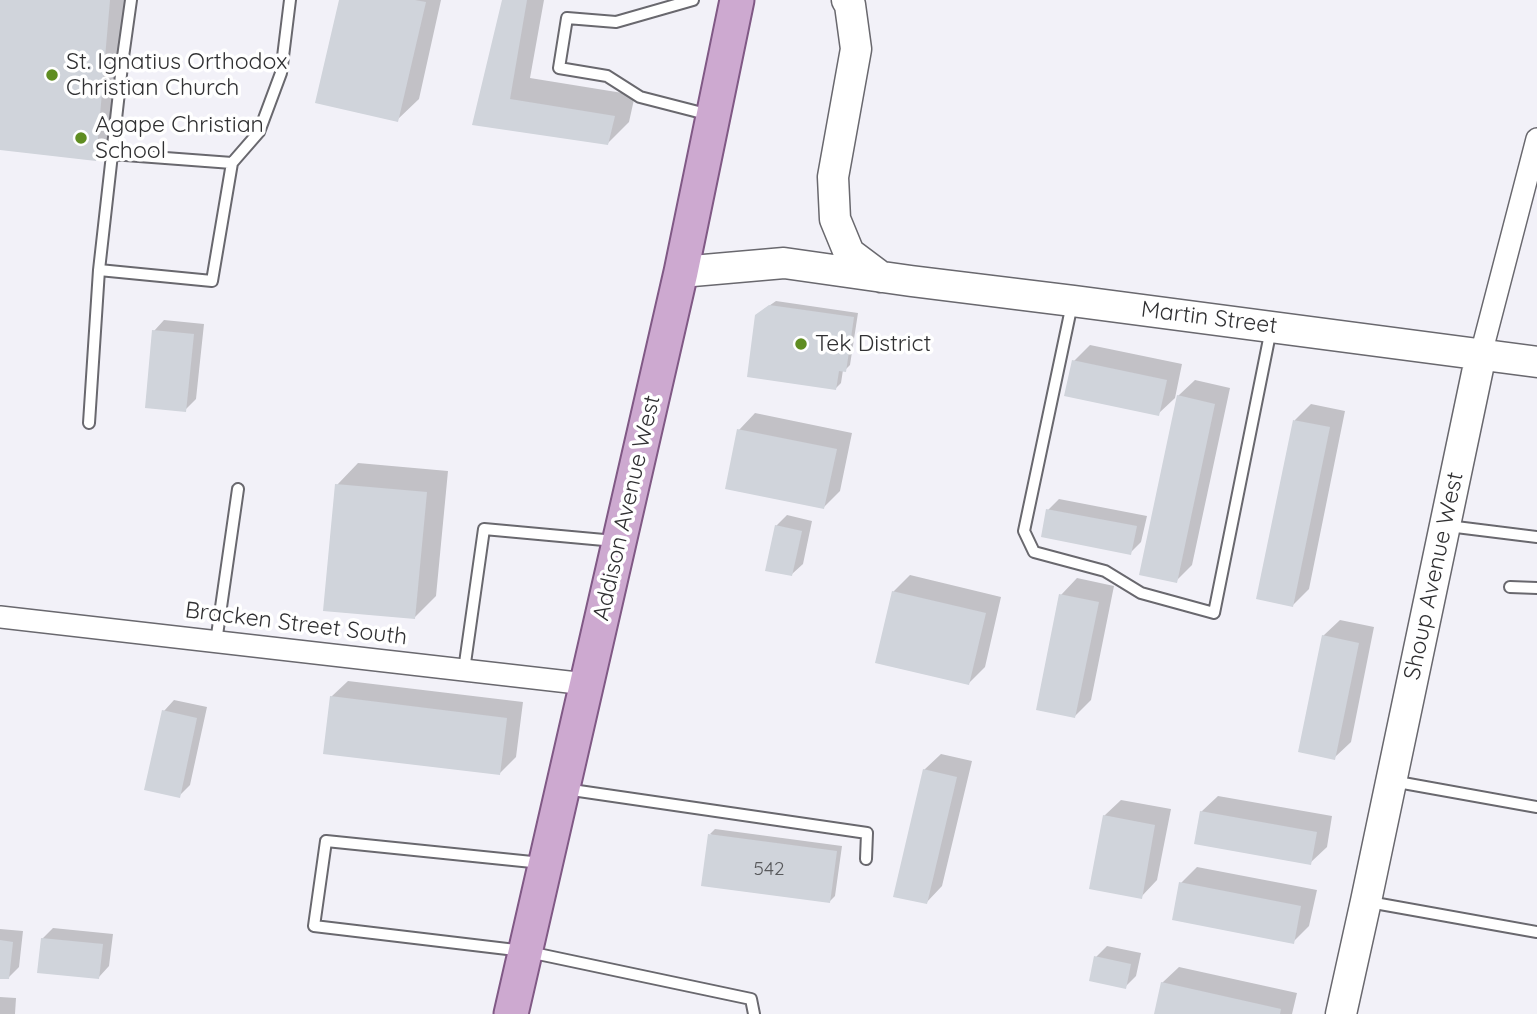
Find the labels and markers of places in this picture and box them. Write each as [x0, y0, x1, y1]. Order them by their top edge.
place label: St. Ignatius Orthodox Christian Church [66, 48, 287, 102]
marker: St. Ignatius Orthodox Christian Church [44, 67, 60, 83]
place label: Agape Christian School [95, 111, 264, 165]
marker: Agape Christian School [73, 130, 89, 146]
place label: Tek District [815, 330, 931, 358]
marker: Tek District [793, 336, 809, 352]

